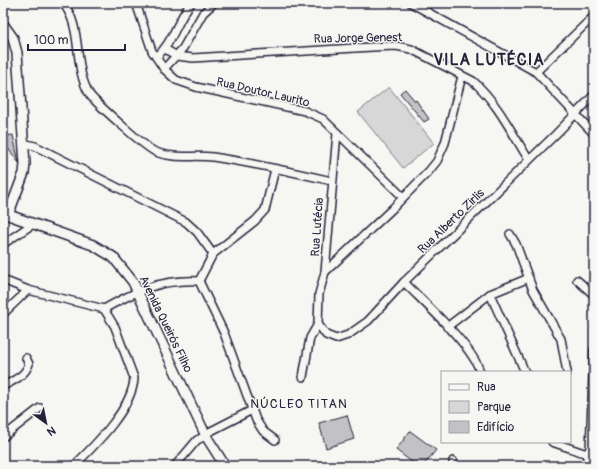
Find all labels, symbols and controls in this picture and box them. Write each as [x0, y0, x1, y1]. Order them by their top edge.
scale bar [28, 26, 125, 52]
street label: Rua Jorge Genest [314, 30, 403, 47]
text: 100 m [34, 33, 69, 48]
district label: VILA LUTÉCIA [433, 49, 545, 70]
street label: Rua Doutor Laurito [215, 74, 311, 111]
street label: Rua Alberto Zirlis [415, 185, 488, 257]
street label: Rua Lutécia [308, 197, 327, 257]
street label: Avenida Queirós Filho [136, 273, 196, 375]
legend [441, 371, 571, 443]
text: Rua [477, 380, 496, 395]
district label: NÚCLEO TITAN [250, 396, 348, 412]
text: Parque [477, 400, 511, 415]
north arrow [26, 403, 66, 443]
text: Edifício [477, 420, 515, 435]
text: N [44, 423, 58, 439]

